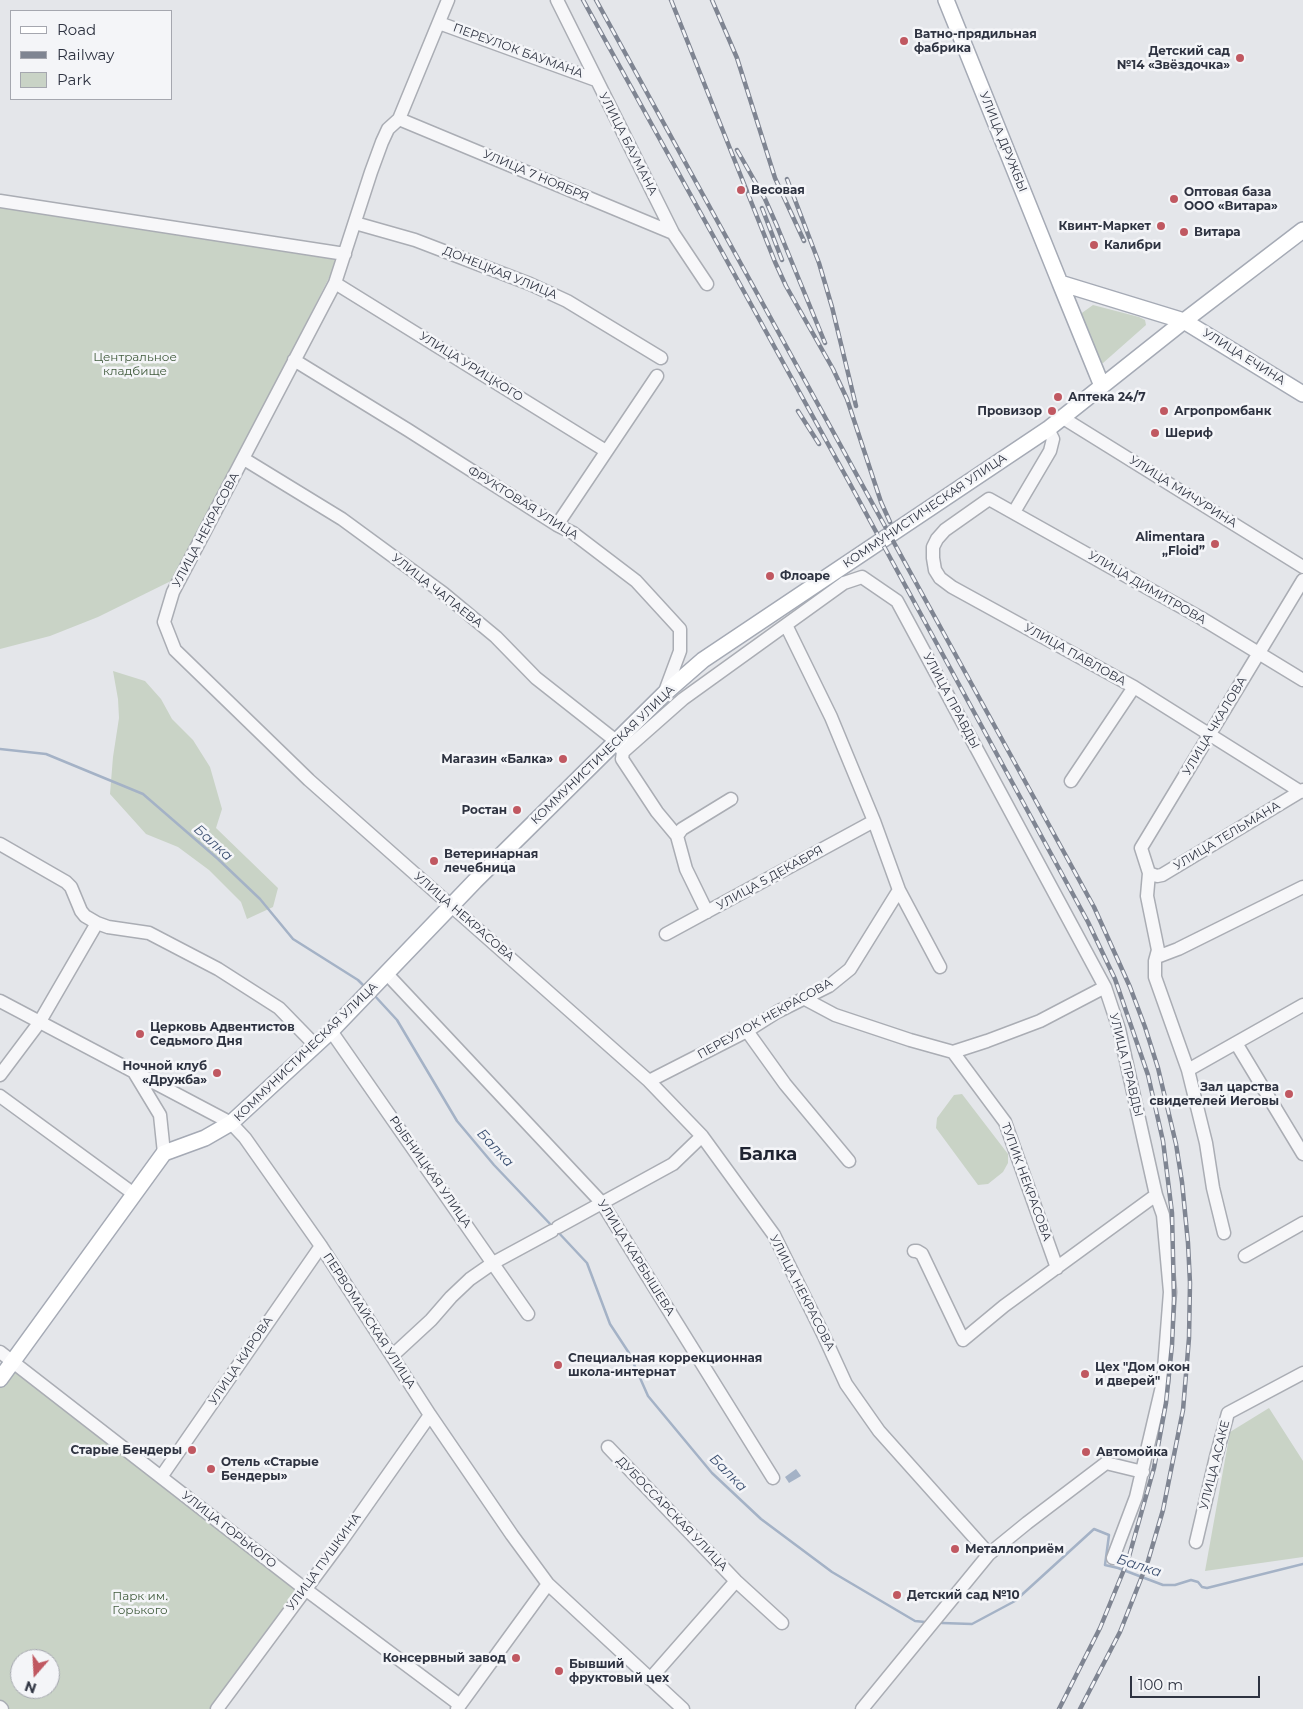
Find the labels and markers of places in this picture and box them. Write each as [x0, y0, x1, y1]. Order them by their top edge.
place label: Ватно-прядильная фабрика [914, 27, 1037, 55]
marker: Ватно-прядильная фабрика [898, 35, 910, 47]
place label: Детский сад №14 «Звёздочка» [1117, 44, 1230, 72]
marker: Детский сад №14 «Звёздочка» [1234, 52, 1246, 64]
place label: Весовая [751, 183, 805, 197]
marker: Весовая [735, 184, 747, 196]
place label: Оптовая база ООО «Витара» [1184, 185, 1278, 213]
marker: Оптовая база ООО «Витара» [1168, 193, 1180, 205]
place label: Квинт-Маркет [1058, 219, 1151, 233]
marker: Квинт-Маркет [1155, 220, 1167, 232]
place label: Витара [1194, 225, 1241, 239]
marker: Витара [1178, 226, 1190, 238]
place label: Калибри [1104, 238, 1161, 252]
marker: Калибри [1088, 239, 1100, 251]
place label: Аптека 24/7 [1068, 390, 1146, 404]
marker: Аптека 24/7 [1052, 391, 1064, 403]
place label: Провизор [977, 404, 1042, 418]
place label: Агропромбанк [1174, 404, 1271, 418]
marker: Провизор [1046, 405, 1058, 417]
marker: Агропромбанк [1158, 405, 1170, 417]
place label: Шериф [1165, 426, 1213, 440]
marker: Шериф [1149, 427, 1161, 439]
place label: Alimentara „Floid” [1136, 530, 1205, 558]
marker: Alimentara „Floid” [1209, 538, 1221, 550]
place label: Флоаре [780, 569, 830, 583]
marker: Флоаре [764, 570, 776, 582]
place label: Магазин «Балка» [441, 752, 553, 766]
marker: Магазин «Балка» [557, 753, 569, 765]
place label: Ростан [462, 803, 507, 817]
marker: Ростан [511, 804, 523, 816]
place label: Ветеринарная лечебница [444, 847, 538, 875]
marker: Ветеринарная лечебница [428, 855, 440, 867]
place label: Церковь Адвентистов Седьмого Дня [150, 1020, 295, 1048]
marker: Церковь Адвентистов Седьмого Дня [134, 1028, 146, 1040]
place label: Ночной клуб «Дружба» [123, 1059, 207, 1087]
marker: Ночной клуб «Дружба» [211, 1067, 223, 1079]
place label: Зал царства свидетелей Иеговы [1149, 1080, 1279, 1108]
marker: Зал царства свидетелей Иеговы [1283, 1088, 1295, 1100]
place label: Специальная коррекционная школа-интернат [568, 1351, 762, 1379]
marker: Специальная коррекционная школа-интернат [552, 1359, 564, 1371]
place label: Цех "Дом окон и дверей" [1095, 1360, 1190, 1388]
marker: Цех "Дом окон и дверей" [1079, 1368, 1091, 1380]
place label: Старые Бендеры [70, 1443, 182, 1457]
marker: Старые Бендеры [186, 1444, 198, 1456]
place label: Автомойка [1096, 1445, 1168, 1459]
marker: Автомойка [1080, 1446, 1092, 1458]
place label: Отель «Старые Бендеры» [221, 1455, 319, 1483]
marker: Отель «Старые Бендеры» [205, 1463, 217, 1475]
place label: Металлоприём [965, 1542, 1064, 1556]
marker: Металлоприём [949, 1543, 961, 1555]
place label: Детский сад №10 [907, 1588, 1020, 1602]
marker: Детский сад №10 [891, 1589, 903, 1601]
place label: Консервный завод [383, 1651, 506, 1665]
marker: Консервный завод [510, 1652, 522, 1664]
place label: Бывший фруктовый цех [569, 1657, 669, 1685]
marker: Бывший фруктовый цех [553, 1665, 565, 1677]

